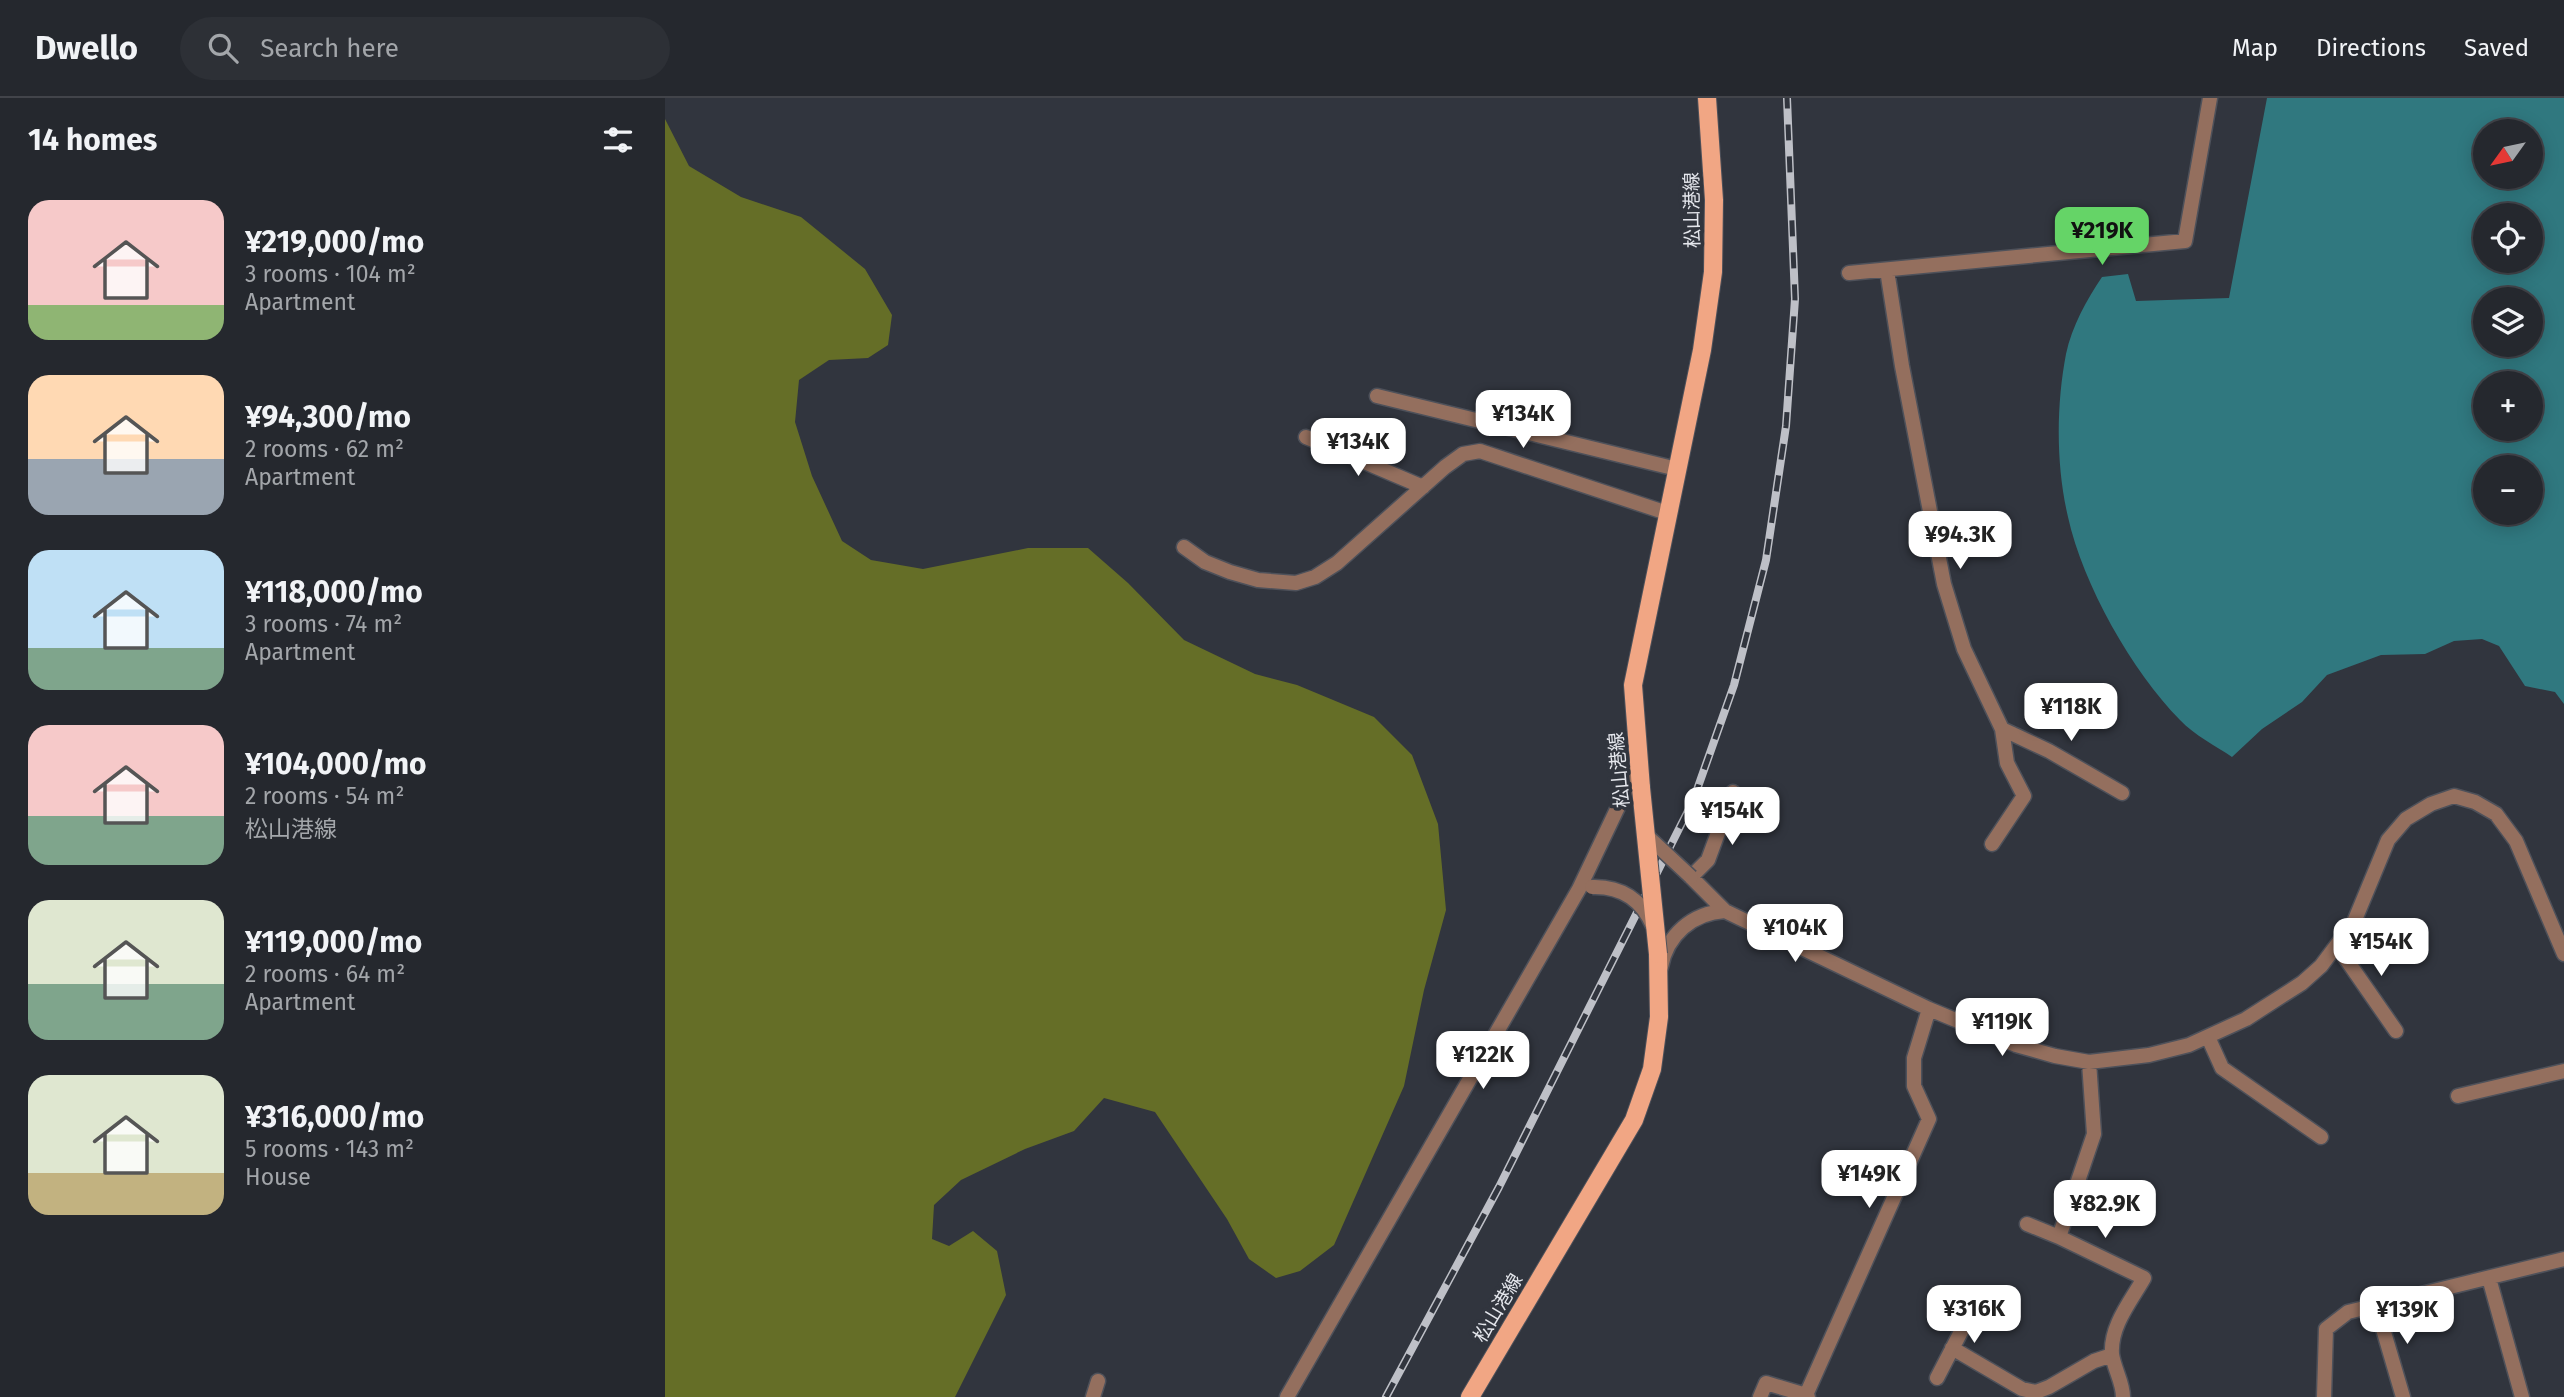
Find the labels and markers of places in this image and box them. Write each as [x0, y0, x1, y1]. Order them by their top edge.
pin: ¥219K [2053, 208, 2151, 267]
pin: ¥134K [1474, 390, 1572, 450]
pin: ¥134K [1309, 418, 1407, 478]
pin: ¥94.3K [1903, 512, 2017, 571]
pin: ¥118K [2022, 684, 2120, 743]
pin: ¥154K [1683, 788, 1781, 847]
pin: ¥104K [1746, 904, 1844, 964]
pin: ¥154K [2332, 918, 2430, 978]
pin: ¥119K [1953, 998, 2051, 1058]
pin: ¥122K [1434, 1032, 1532, 1091]
pin: ¥149K [1820, 1150, 1918, 1210]
pin: ¥82.9K [2048, 1180, 2162, 1240]
pin: ¥316K [1925, 1286, 2023, 1345]
pin: ¥139K [2358, 1286, 2456, 1346]

